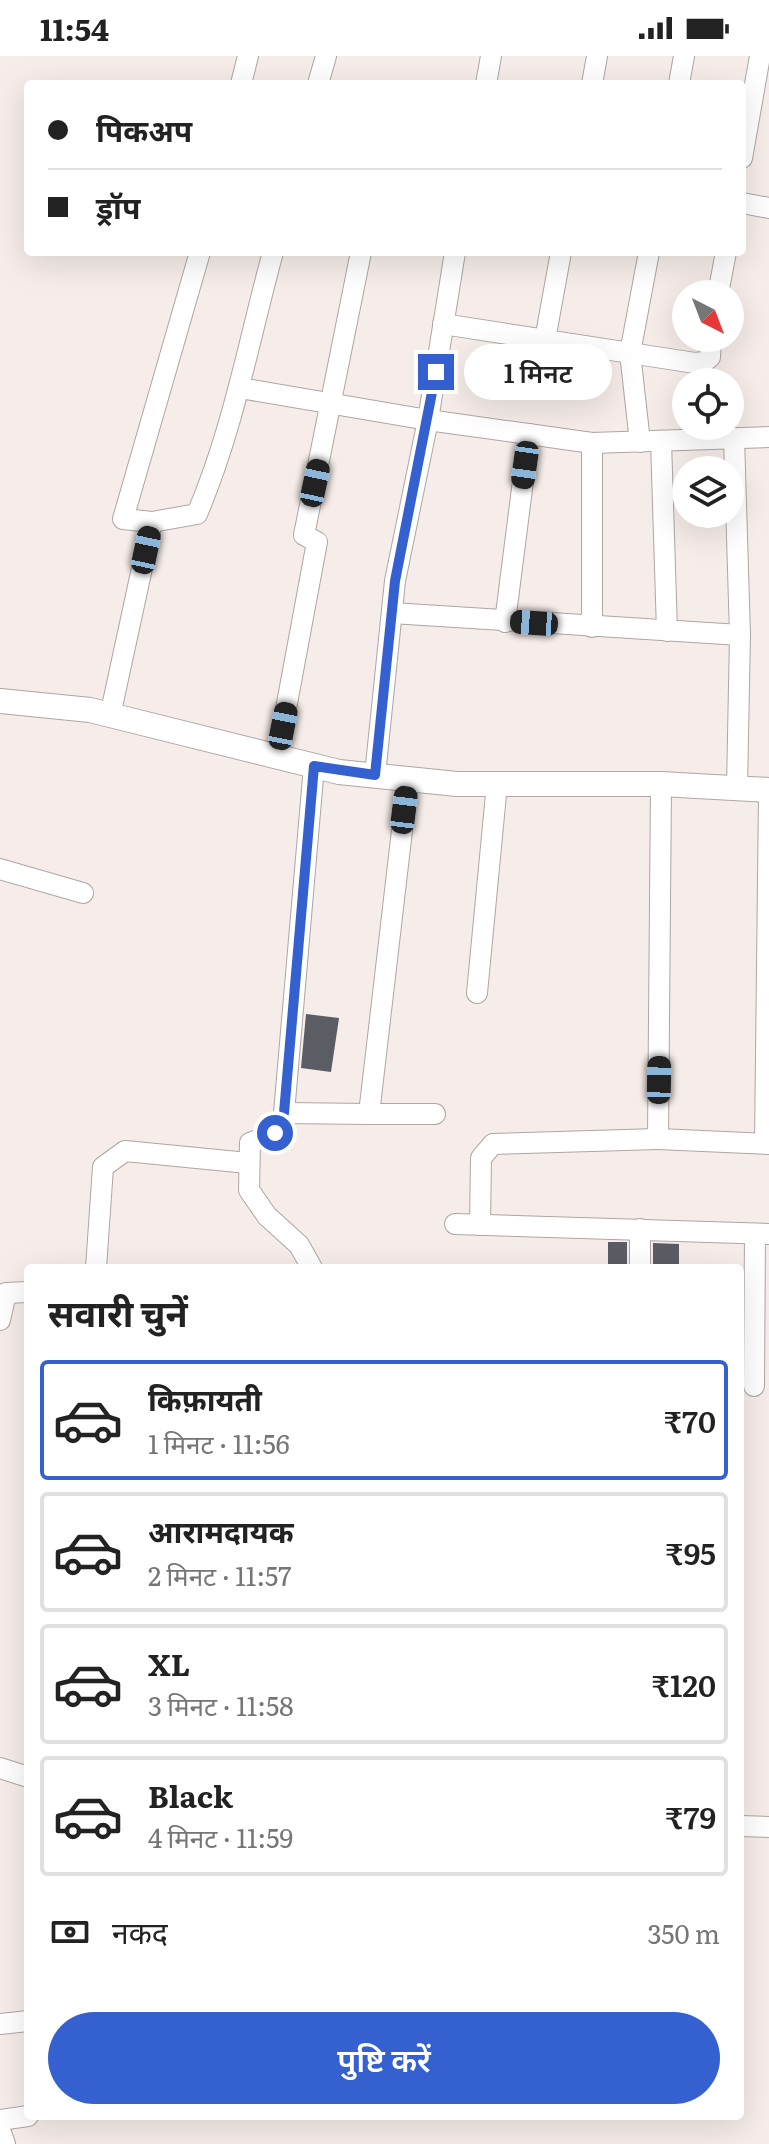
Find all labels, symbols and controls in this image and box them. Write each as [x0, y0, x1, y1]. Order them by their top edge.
text: 11:54 [40, 6, 109, 50]
text: पिकअप [96, 107, 192, 151]
text: ड्रॉप [96, 184, 140, 228]
north arrow [672, 280, 744, 352]
map controls [672, 280, 744, 528]
callout: 1 मिनट [464, 344, 612, 400]
text: 1 मिनट [504, 352, 572, 391]
route end [418, 354, 454, 390]
button: locate [672, 368, 744, 440]
car [510, 440, 540, 490]
button: layers [672, 456, 744, 528]
car [298, 457, 332, 509]
car [129, 524, 163, 576]
car [509, 609, 559, 637]
car [267, 700, 299, 752]
car [389, 785, 419, 835]
car [647, 1056, 671, 1104]
route start [257, 1115, 293, 1151]
text: सवारी चुनें [48, 1285, 188, 1338]
text: किफ़ायती [148, 1376, 262, 1420]
icon: car [52, 1384, 124, 1456]
text: ₹70 [664, 1398, 716, 1442]
text: 1 मिनट · 11:56 [148, 1423, 290, 1462]
text: आरामदायक [148, 1508, 294, 1552]
icon: car [52, 1516, 124, 1588]
text: ₹95 [665, 1530, 716, 1574]
text: 2 मिनट · 11:57 [148, 1555, 291, 1594]
text: XL [148, 1641, 190, 1685]
icon: car [52, 1648, 124, 1720]
text: ₹120 [652, 1662, 716, 1706]
text: 3 मिनट · 11:58 [148, 1685, 294, 1724]
text: Black [148, 1773, 233, 1817]
icon: car [52, 1780, 124, 1852]
text: ₹79 [665, 1794, 716, 1838]
text: 4 मिनट · 11:59 [148, 1817, 293, 1856]
text: नकद [112, 1909, 168, 1953]
icon: cash [48, 1910, 92, 1954]
text: 350 m [647, 1913, 720, 1952]
button: पुष्टि करें [48, 2012, 720, 2104]

